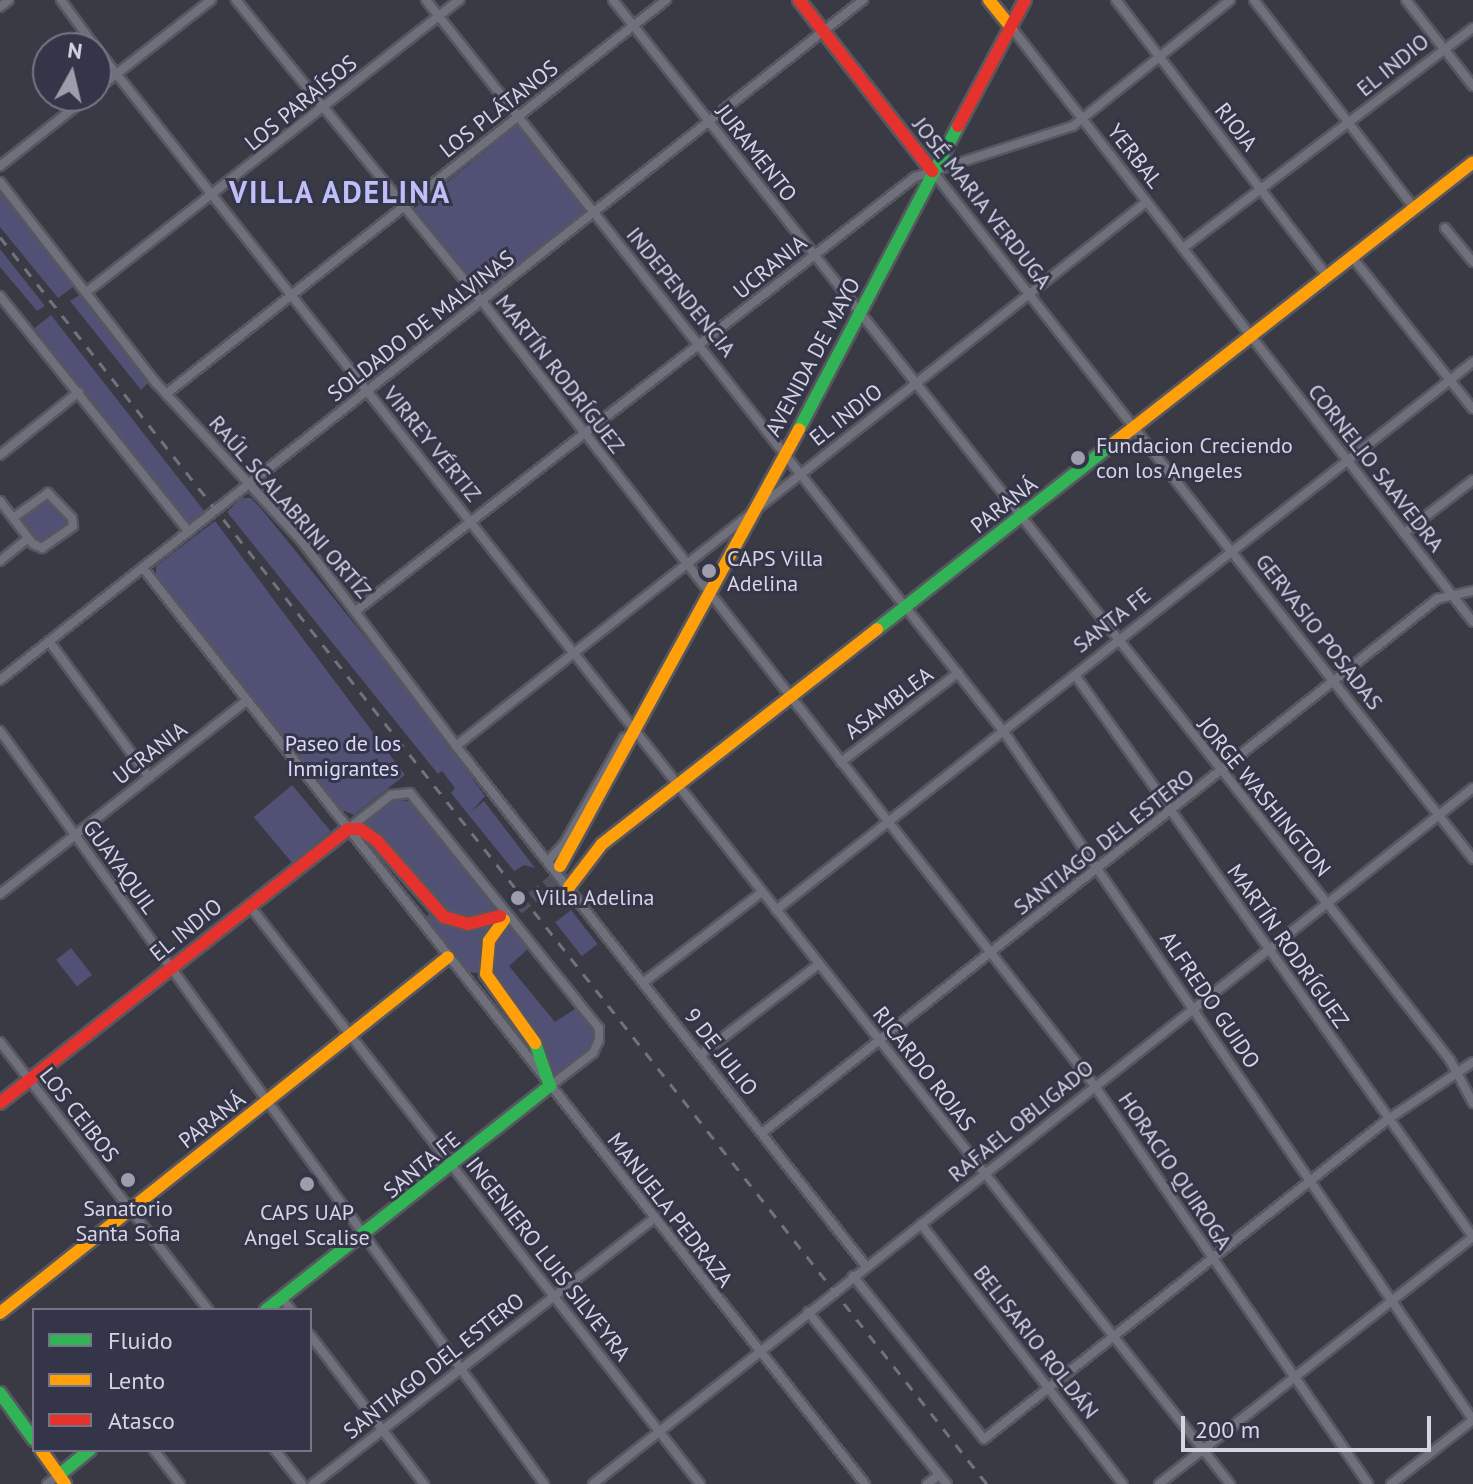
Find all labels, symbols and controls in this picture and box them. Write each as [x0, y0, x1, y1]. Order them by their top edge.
street label: EL INDIO [1351, 28, 1435, 102]
north arrow [32, 32, 112, 112]
text: N [66, 35, 84, 65]
street label: LOS PARAÍSOS [240, 50, 362, 156]
street label: LOS PLÁTANOS [435, 55, 563, 163]
street label: RIOJA [1209, 98, 1263, 156]
street label: JURAMENTO [710, 99, 802, 207]
street label: JOSÉ MARIA VERDUGA [906, 111, 1058, 295]
street label: YERBAL [1102, 119, 1168, 193]
district label: VILLA ADELINA [228, 174, 452, 210]
street label: INDEPENDENCIA [621, 222, 741, 362]
street label: UCRANIA [728, 230, 812, 304]
street label: SOLDADO DE MALVINAS [322, 245, 520, 407]
street label: AVENIDA DE MAYO [760, 273, 866, 441]
street label: MARTÍN RODRÍGUEZ [490, 289, 630, 459]
street label: EL INDIO [804, 378, 888, 452]
street label: CORNELIO SAAVEDRA [1302, 379, 1450, 557]
street label: VIRREY VÉRTIZ [377, 381, 487, 507]
street label: RAÚL SCALABRINI ORTÍZ [203, 410, 377, 604]
place label: Fundacion Creciendo con los Angeles [1096, 432, 1293, 484]
marker: Fundacion Creciendo con los Angeles [1067, 447, 1089, 469]
street label: PARANÁ [966, 471, 1042, 539]
place label: CAPS Villa Adelina [727, 545, 824, 596]
street label: GERVASIO POSADAS [1250, 549, 1388, 715]
marker: CAPS Villa Adelina [698, 560, 720, 582]
street label: SANTA FE [1068, 581, 1156, 659]
street label: ASAMBLEA [840, 661, 938, 745]
street label: JORGE WASHINGTON [1192, 712, 1336, 882]
street label: UCRANIA [108, 716, 192, 790]
park label: Paseo de los Inmigrantes [285, 730, 401, 782]
street label: SANTIAGO DEL ESTERO [1008, 763, 1200, 921]
street label: GUAYAQUIL [77, 815, 163, 919]
street label: MARTÍN RODRÍGUEZ [1222, 859, 1354, 1033]
place label: Villa Adelina [536, 885, 655, 911]
marker: Villa Adelina [507, 887, 529, 909]
street label: EL INDIO [144, 893, 228, 967]
street label: ALFREDO GUIDO [1154, 927, 1266, 1073]
street label: RICARDO ROJAS [867, 1001, 981, 1137]
street label: 9 DE JULIO [679, 1003, 763, 1101]
street label: RAFAEL OBLIGADO [943, 1054, 1099, 1188]
street label: LOS CEIBOS [34, 1062, 124, 1168]
street label: PARANÁ [174, 1086, 250, 1154]
street label: HORACIO QUIROGA [1113, 1087, 1237, 1255]
street label: SANTA FE [378, 1126, 466, 1204]
street label: MANUELA PEDRAZA [601, 1127, 739, 1293]
street label: INGENIERO LUIS SILVEYRA [460, 1152, 636, 1366]
marker: Sanatorio Santa Sofia [117, 1169, 139, 1191]
marker: CAPS UAP Angel Scalise [296, 1173, 318, 1195]
place label: Sanatorio Santa Sofia [75, 1195, 181, 1246]
place label: CAPS UAP Angel Scalise [244, 1199, 370, 1250]
street label: BELISARIO ROLDÁN [968, 1260, 1104, 1424]
street label: SANTIAGO DEL ESTERO [338, 1287, 530, 1445]
legend [32, 1308, 312, 1452]
text: Fluido [108, 1325, 173, 1356]
text: Lento [108, 1365, 165, 1396]
scale bar [1185, 1400, 1435, 1450]
text: Atasco [108, 1405, 175, 1436]
text: 200 m [1195, 1414, 1260, 1445]

